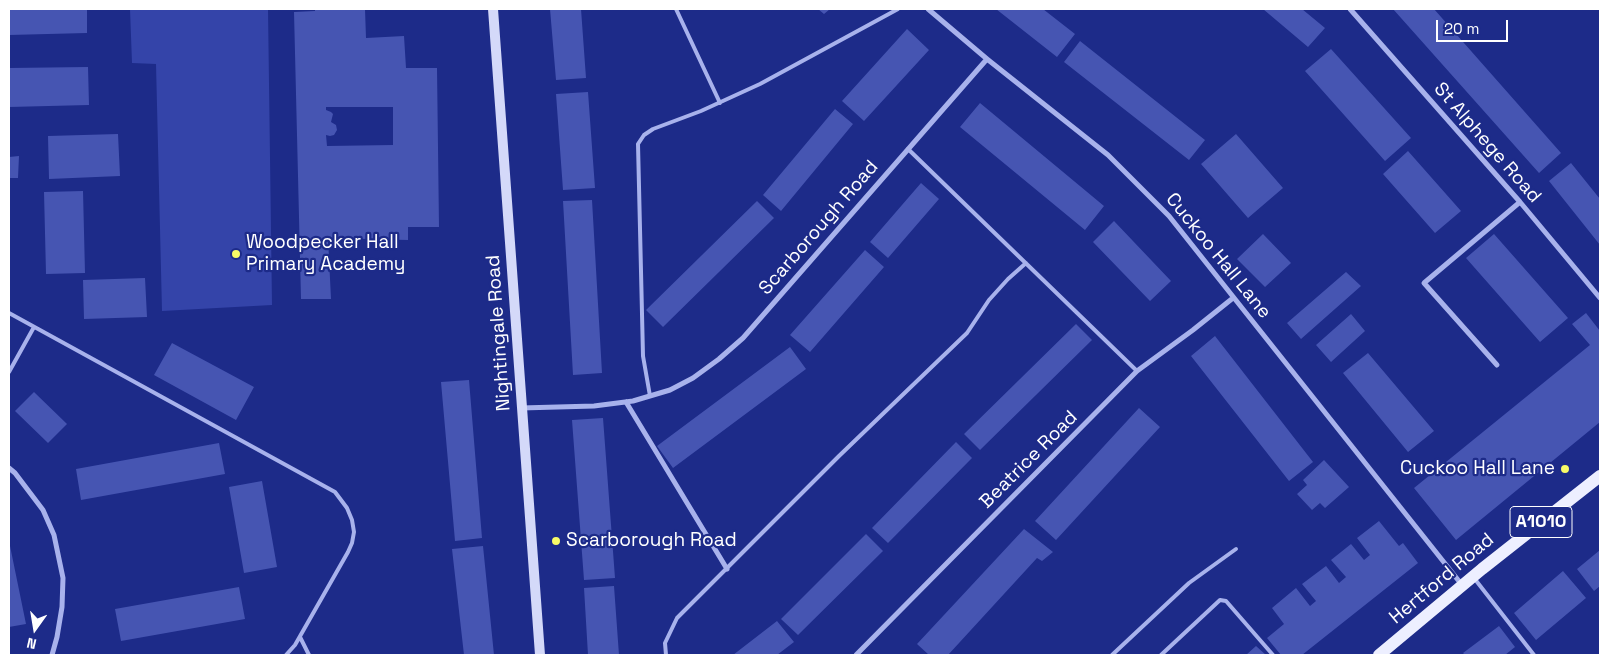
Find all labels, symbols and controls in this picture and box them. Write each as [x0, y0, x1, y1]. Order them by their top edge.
scale bar [1439, 10, 1512, 42]
text: 20 m [1444, 19, 1479, 38]
street label: St Alphege Road [1429, 78, 1545, 208]
street label: Scarborough Road [754, 156, 884, 300]
street label: Cuckoo Hall Lane [1160, 189, 1276, 323]
place label: Woodpecker Hall Primary Academy [246, 232, 405, 276]
marker: Woodpecker Hall Primary Academy [230, 248, 242, 260]
street label: Nightingale Road [482, 254, 516, 412]
street label: Beatrice Road [975, 406, 1083, 514]
place label: Cuckoo Hall Lane [1400, 458, 1555, 480]
marker: Cuckoo Hall Lane [1559, 463, 1571, 475]
road number: A1010 [1510, 507, 1572, 538]
street label: Hertford Road [1385, 529, 1499, 629]
place label: Scarborough Road [566, 530, 737, 552]
marker: Scarborough Road [550, 535, 562, 547]
north arrow [10, 604, 60, 654]
text: N [25, 634, 38, 653]

